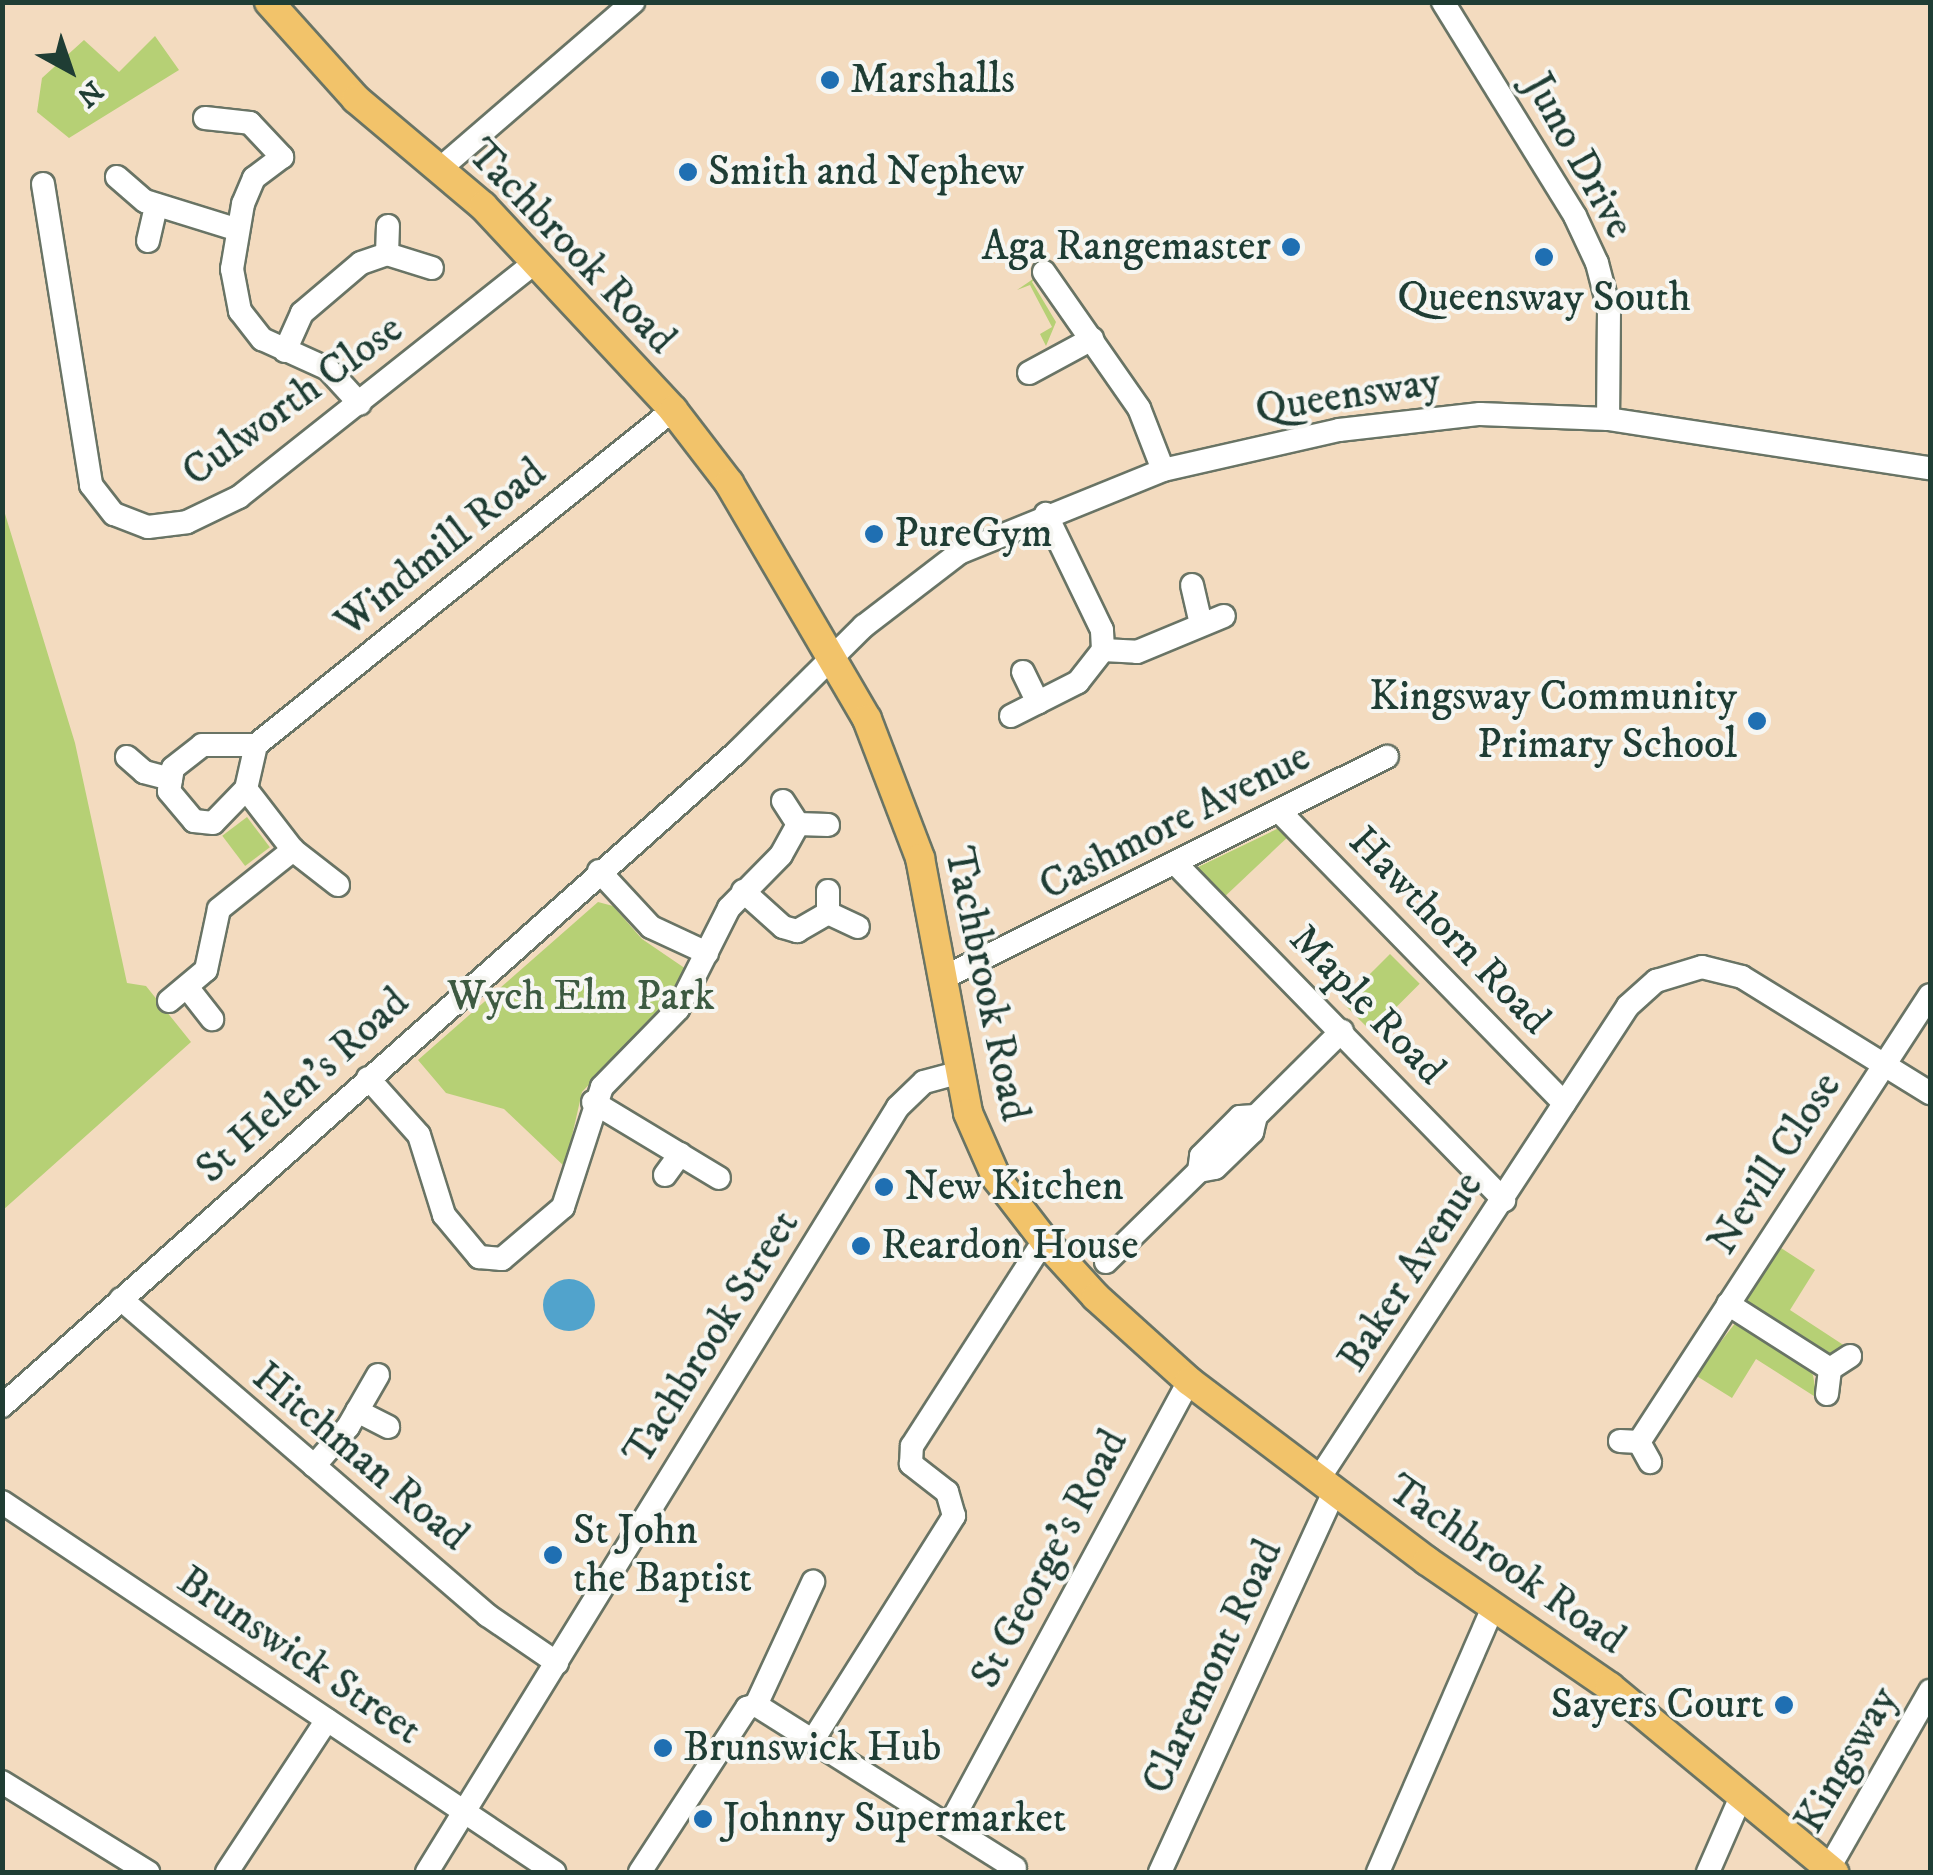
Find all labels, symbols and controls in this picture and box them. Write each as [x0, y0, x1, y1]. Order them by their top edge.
north arrow [20, 20, 120, 120]
place label: Marshalls [850, 55, 1015, 105]
street label: Juno Drive [1512, 65, 1644, 247]
marker: Marshalls [819, 69, 841, 91]
text: N [70, 73, 110, 114]
street label: Tachbrook Road [456, 129, 686, 365]
place label: Smith and Nephew [708, 147, 1024, 197]
marker: Smith and Nephew [677, 161, 699, 183]
place label: Aga Rangemaster [982, 222, 1271, 272]
marker: Aga Rangemaster [1280, 236, 1302, 258]
marker: Queensway South [1533, 246, 1555, 268]
place label: Queensway South [1397, 273, 1691, 323]
street label: Culworth Close [173, 304, 413, 498]
street label: Queensway [1252, 357, 1444, 435]
street label: Windmill Road [326, 448, 556, 648]
place label: PureGym [894, 509, 1053, 559]
marker: PureGym [863, 523, 885, 545]
place label: Kingsway Community Primary School [1369, 672, 1737, 770]
marker: Kingsway Community Primary School [1746, 710, 1768, 732]
street label: Cashmore Avenue [1031, 732, 1319, 912]
street label: Hawthorn Road [1337, 817, 1561, 1045]
street label: Tachbrook Road [932, 842, 1040, 1126]
street label: Maple Road [1278, 915, 1456, 1095]
park label: Wych Elm Park [447, 972, 715, 1022]
street label: St Helen's Road [186, 978, 420, 1194]
street label: Nevill Close [1698, 1064, 1852, 1264]
place label: New Kitchen [904, 1162, 1124, 1212]
street label: Baker Avenue [1328, 1163, 1494, 1381]
marker: New Kitchen [873, 1176, 895, 1198]
street label: Tachbrook Street [614, 1201, 810, 1475]
place label: Reardon House [881, 1221, 1139, 1271]
marker: Reardon House [850, 1235, 872, 1257]
street label: Hitchman Road [242, 1352, 478, 1562]
street label: St George's Road [961, 1421, 1139, 1697]
street label: Tachbrook Road [1377, 1464, 1635, 1666]
place label: St John the Baptist [573, 1506, 752, 1604]
street label: Claremont Road [1132, 1532, 1294, 1802]
marker: St John the Baptist [542, 1544, 564, 1566]
street label: Brunswick Street [168, 1556, 430, 1756]
street label: Kingsway [1785, 1678, 1909, 1842]
place label: Sayers Court [1551, 1680, 1764, 1730]
marker: Sayers Court [1773, 1694, 1795, 1716]
place label: Brunswick Hub [683, 1723, 941, 1773]
marker: Brunswick Hub [652, 1737, 674, 1759]
place label: Johnny Supermarket [723, 1794, 1066, 1844]
marker: Johnny Supermarket [692, 1808, 714, 1830]

